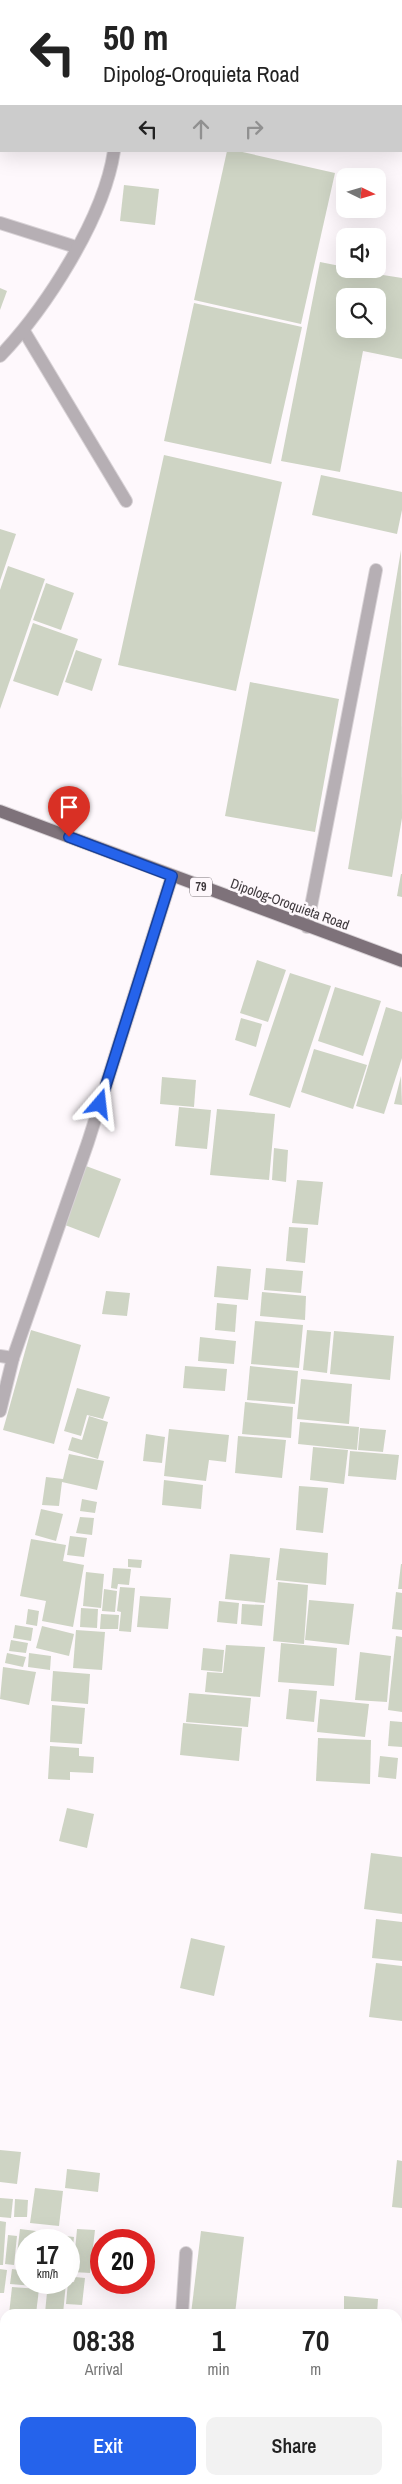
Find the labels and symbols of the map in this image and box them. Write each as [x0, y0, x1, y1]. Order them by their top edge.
north arrow [336, 168, 386, 218]
pin [48, 786, 90, 837]
street label: Dipolog-Oroquieta Road [228, 874, 352, 934]
road number: 79 [190, 878, 212, 896]
position arrow [73, 1077, 125, 1129]
speed limit sign: 20 [90, 2229, 155, 2294]

